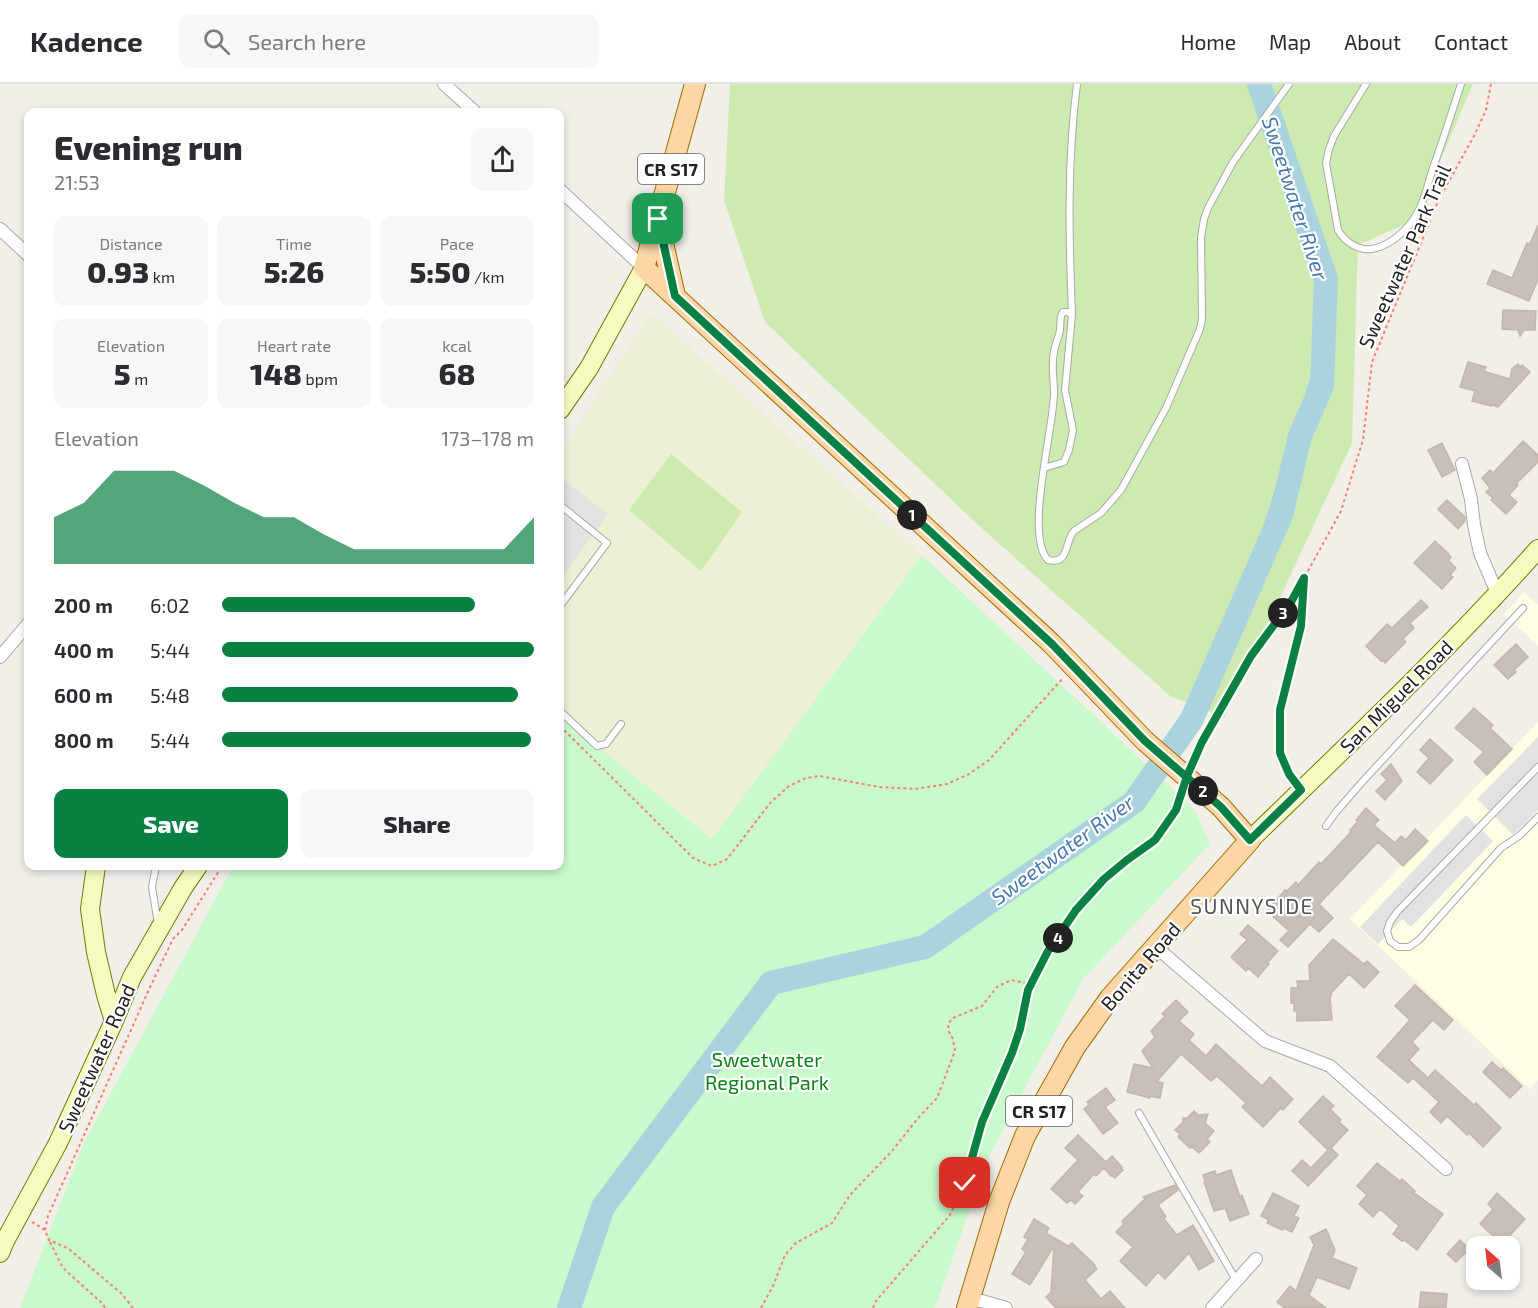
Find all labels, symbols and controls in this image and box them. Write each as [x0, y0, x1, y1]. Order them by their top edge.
search box [179, 14, 599, 68]
text: Kadence [30, 24, 143, 58]
icon: search [200, 25, 233, 58]
text: Search here [248, 28, 366, 54]
text: Home [1180, 29, 1236, 54]
text: Map [1269, 29, 1311, 54]
text: About [1344, 29, 1401, 54]
text: Contact [1434, 29, 1508, 54]
water label: Sweetwater River [1258, 113, 1334, 284]
text: Evening run [54, 127, 243, 167]
button: share [471, 128, 534, 191]
road number: CR S17 [638, 154, 704, 184]
street label: Sweetwater Park Trail [1353, 160, 1455, 352]
text: 21:53 [54, 170, 100, 194]
pin [632, 193, 683, 244]
icon: arrive [641, 202, 674, 235]
text: Distance [99, 234, 163, 253]
text: Time [276, 234, 312, 253]
text: Pace [440, 234, 474, 253]
text: 0.93 [87, 253, 149, 289]
text: 5:26 [264, 253, 324, 289]
text: 5:50 [409, 253, 471, 289]
text: km [149, 267, 175, 286]
text: /km [471, 267, 505, 286]
text: Elevation [97, 336, 165, 355]
text: Heart rate [257, 336, 331, 355]
text: kcal [442, 336, 472, 355]
text: 5 [114, 355, 131, 391]
text: 148 [250, 355, 302, 391]
text: 68 [439, 355, 475, 391]
text: m [131, 369, 148, 388]
text: bpm [302, 369, 338, 388]
text: Elevation [54, 426, 139, 450]
text: 173–178 m [441, 426, 534, 450]
pin: 1 [897, 500, 927, 530]
text: 1 [909, 505, 915, 524]
text: 200 m [54, 593, 113, 617]
text: 6:02 [150, 593, 189, 617]
pin: 3 [1268, 598, 1298, 628]
text: 3 [1278, 603, 1288, 622]
street label: San Miguel Road [1334, 634, 1458, 758]
text: 400 m [54, 638, 114, 662]
text: 5:44 [150, 638, 190, 662]
text: 600 m [54, 683, 113, 707]
text: 5:48 [150, 683, 190, 707]
text: 800 m [54, 728, 114, 752]
text: 5:44 [150, 728, 190, 752]
pin: 2 [1188, 776, 1218, 806]
text: 2 [1198, 781, 1208, 800]
water label: Sweetwater River [986, 788, 1139, 909]
button: Save [54, 789, 288, 858]
button: Share [300, 789, 534, 858]
district label: SUNNYSIDE [1190, 893, 1314, 918]
street label: Bonita Road [1095, 917, 1185, 1015]
pin: 4 [1043, 923, 1073, 953]
text: 4 [1053, 928, 1063, 947]
street label: Sweetwater Road [52, 980, 140, 1136]
park label: Sweetwater Regional Park [705, 1047, 829, 1094]
road number: CR S17 [1006, 1096, 1072, 1126]
pin [939, 1157, 990, 1208]
icon: check [948, 1166, 981, 1199]
north arrow [1466, 1236, 1520, 1290]
map controls [1466, 1236, 1520, 1290]

